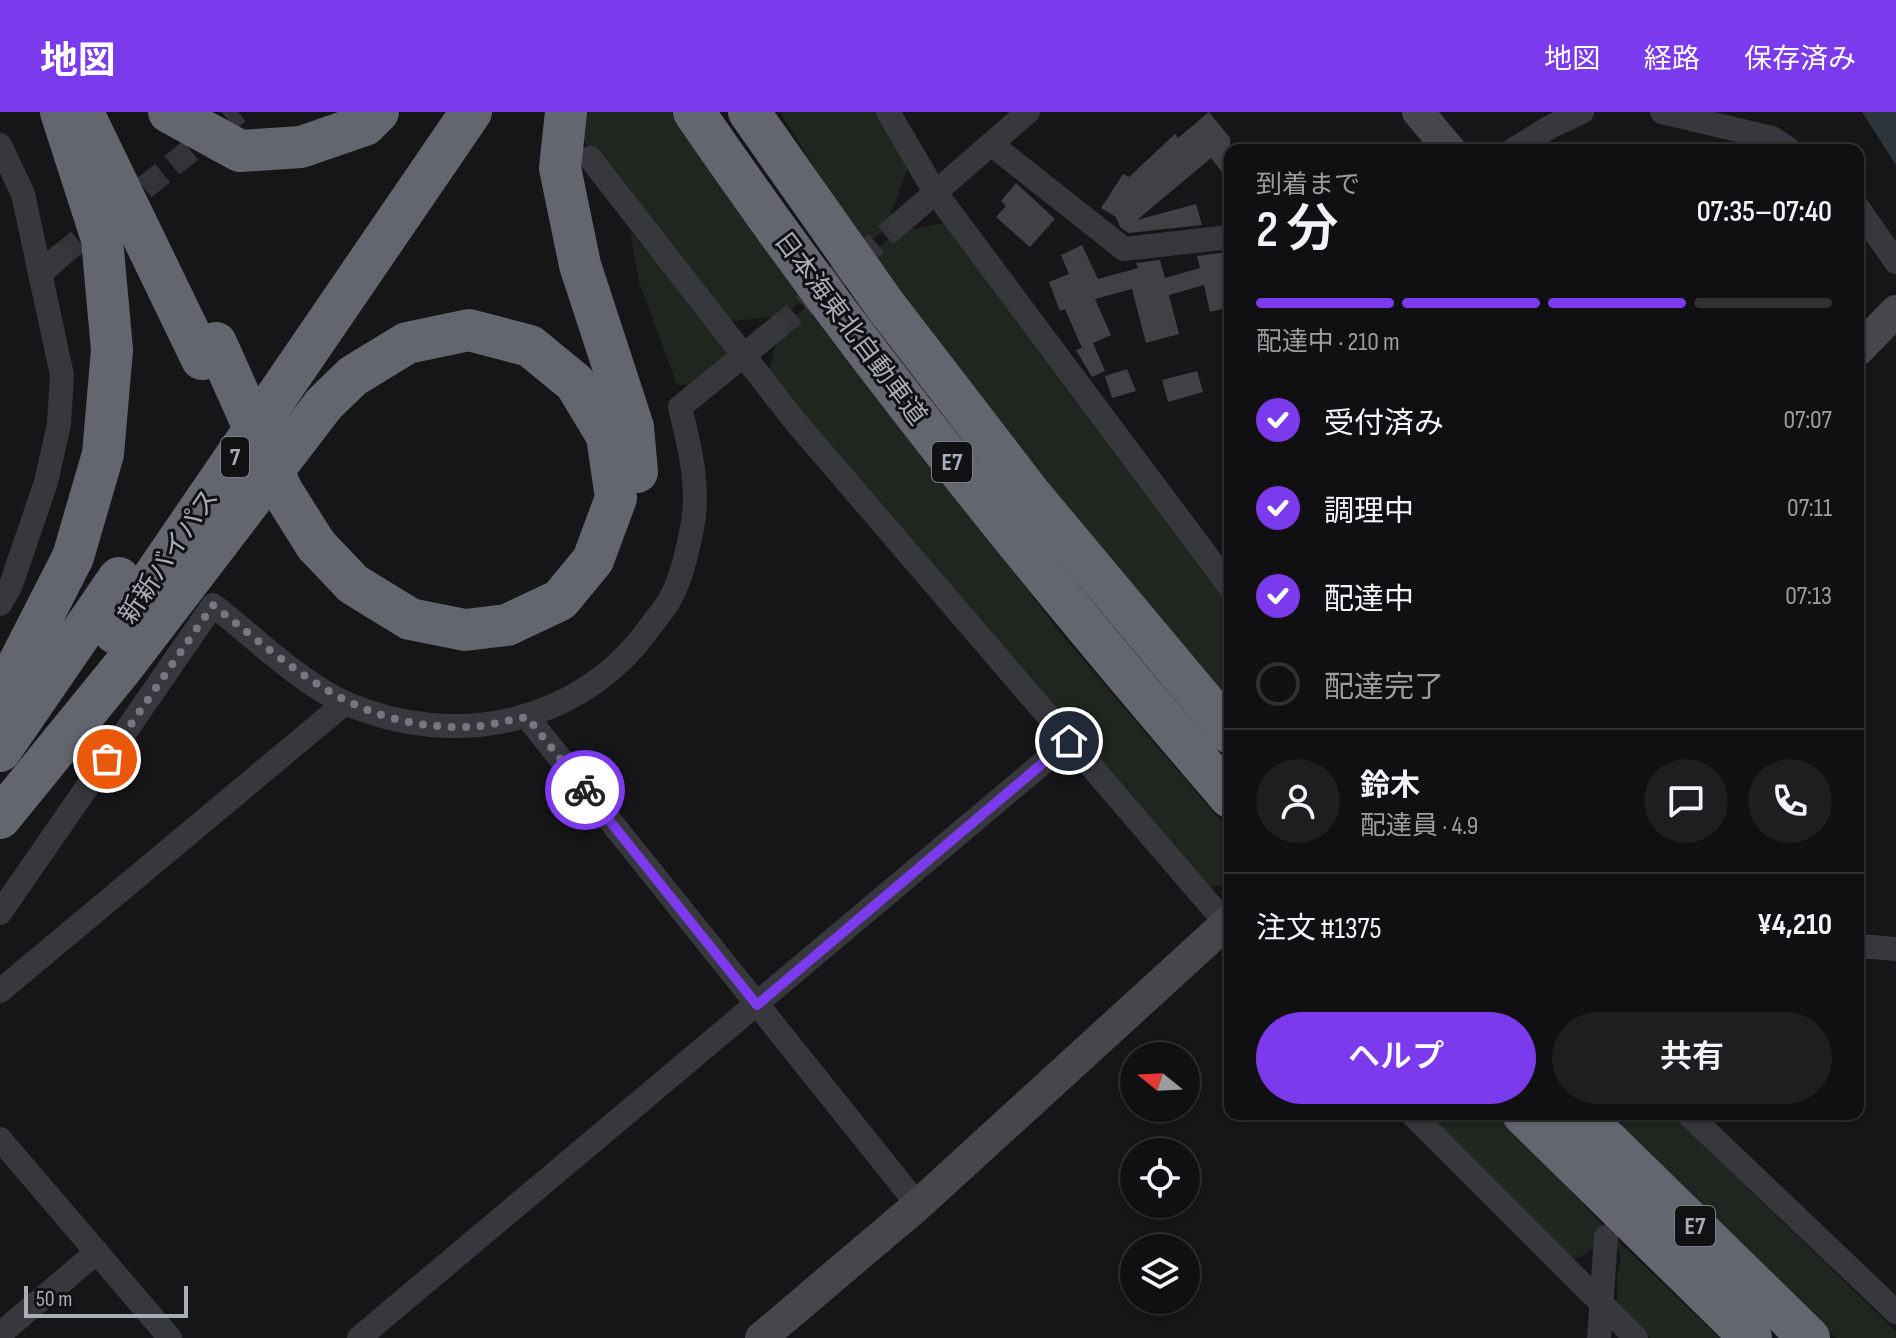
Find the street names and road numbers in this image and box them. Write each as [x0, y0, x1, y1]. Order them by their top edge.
street label: 日本海東北自動車道 [767, 226, 933, 432]
road number: 7 [221, 437, 249, 477]
road number: E7 [932, 442, 972, 482]
street label: 新新バイパス [113, 484, 226, 630]
road number: E7 [1675, 1206, 1715, 1246]

